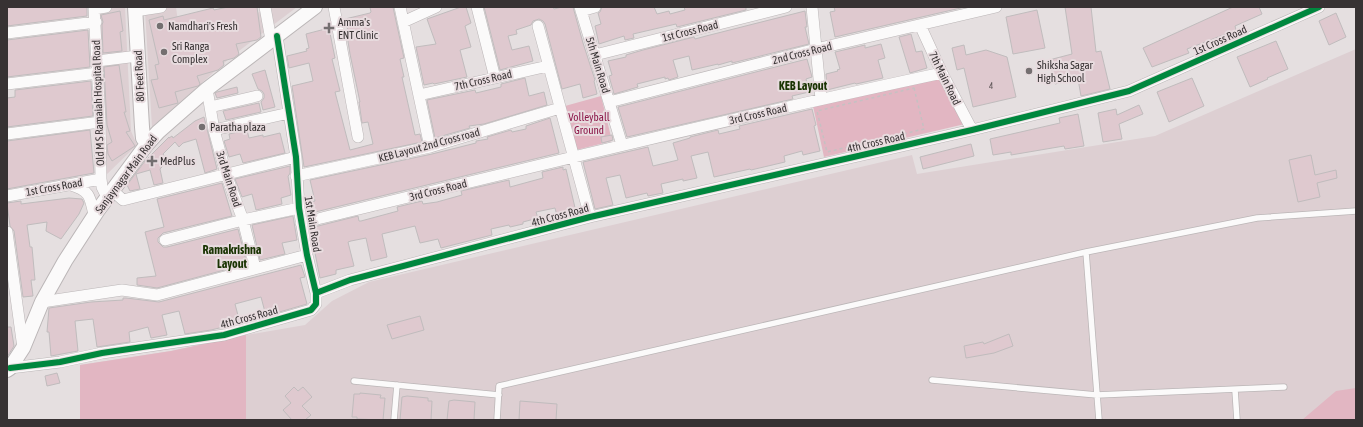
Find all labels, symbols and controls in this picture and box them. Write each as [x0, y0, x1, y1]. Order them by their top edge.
place label: Amma's ENT Clinic [338, 16, 379, 41]
street label: 1st Cross Road [661, 18, 719, 44]
place label: Namdhari's Fresh [168, 20, 238, 32]
marker: Namdhari's Fresh [155, 21, 165, 31]
marker: Amma's ENT Clinic [323, 22, 335, 34]
street label: 1st Cross Road [1191, 23, 1249, 57]
street label: 5th Main Road [584, 35, 612, 95]
street label: Old M S Ramaiah Hospital Road [90, 40, 106, 166]
place label: Sri Ranga Complex [172, 40, 209, 65]
street label: 2nd Cross Road [771, 40, 833, 66]
marker: Sri Ranga Complex [159, 47, 169, 57]
street label: 7th Main Road [927, 49, 963, 107]
street label: 80 Feet Road [132, 50, 146, 102]
place label: Shiksha Sagar High School [1037, 59, 1094, 84]
marker: Shiksha Sagar High School [1024, 66, 1034, 76]
street label: 7th Cross Road [453, 68, 513, 92]
district label: KEB Layout [779, 79, 828, 93]
house number: 4 [989, 81, 993, 91]
street label: 3rd Cross Road [728, 102, 788, 126]
park label: Volleyball Ground [568, 111, 610, 136]
place label: Paratha plaza [210, 121, 266, 133]
marker: Paratha plaza [197, 122, 207, 132]
street label: KEB Layout 2nd Cross road [377, 126, 481, 164]
street label: 4th Cross Road [846, 130, 906, 154]
street label: Sanjaynagar Main Road [93, 132, 159, 216]
street label: 3rd Main Road [214, 150, 244, 208]
place label: MedPlus [160, 155, 195, 167]
marker: MedPlus [147, 156, 157, 166]
street label: 1st Cross Road [25, 176, 83, 198]
street label: 3rd Cross Road [408, 177, 468, 203]
street label: 1st Main Road [303, 195, 323, 253]
street label: 4th Cross Road [530, 202, 590, 228]
district label: Ramakrishna Layout [203, 243, 262, 271]
street label: 4th Cross Road [219, 304, 279, 330]

